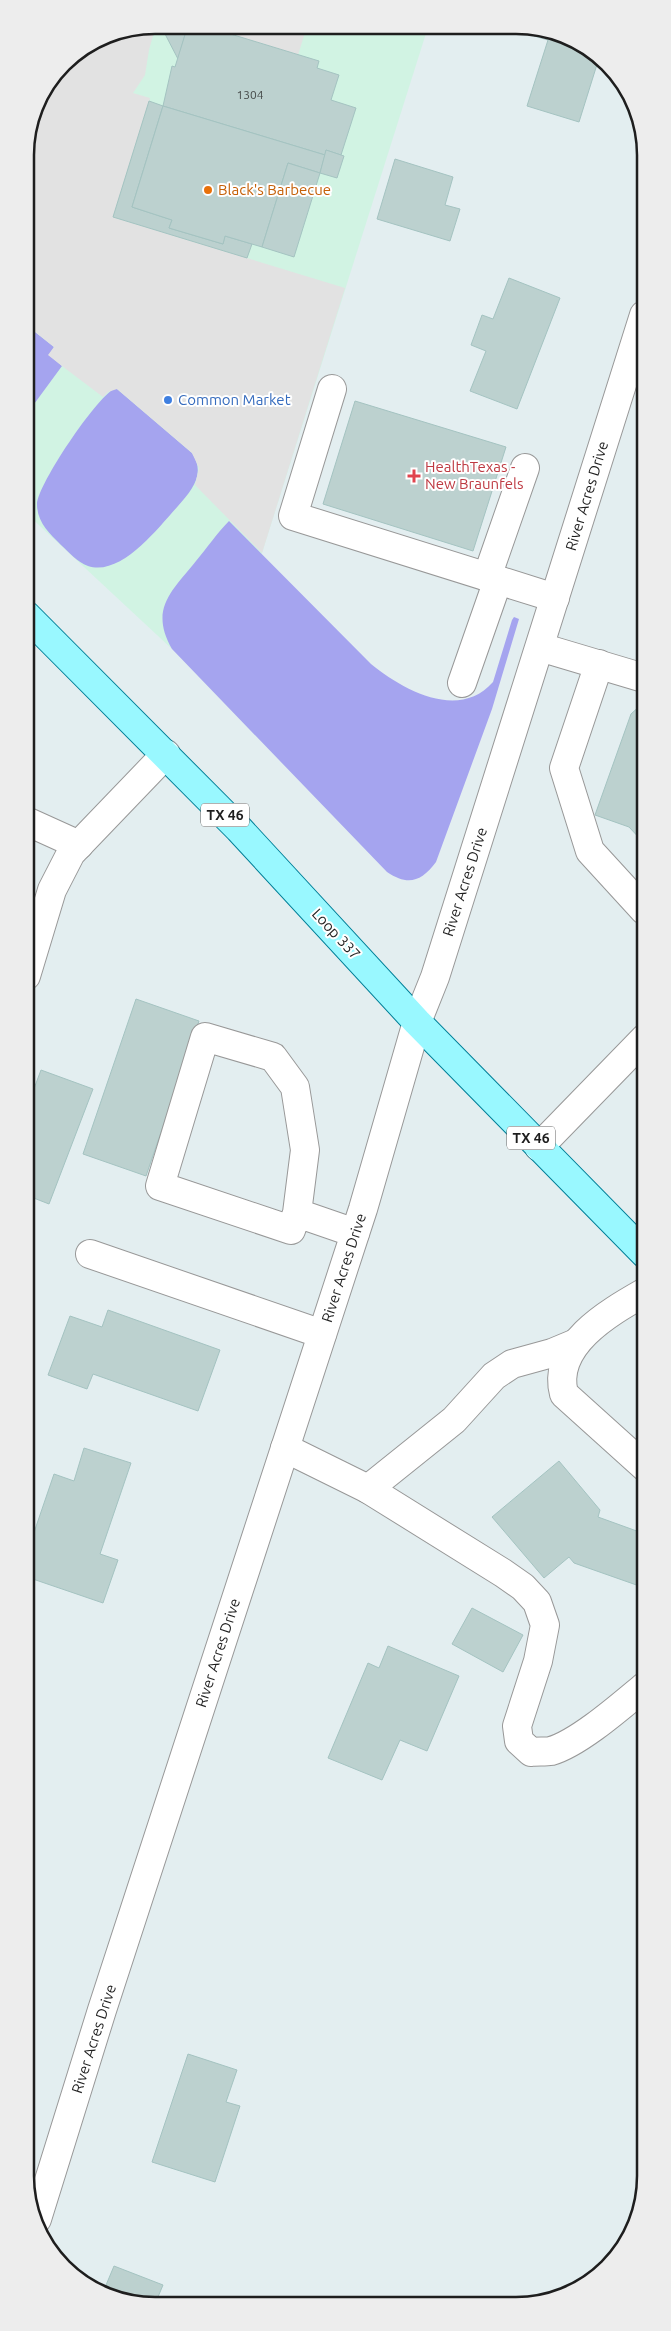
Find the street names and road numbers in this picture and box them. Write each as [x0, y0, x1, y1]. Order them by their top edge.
street label: River Acres Drive [562, 439, 611, 553]
road number: TX 46 [201, 804, 249, 826]
street label: River Acres Drive [439, 825, 490, 939]
street label: Loop 337 [309, 905, 364, 962]
road number: TX 46 [507, 1126, 555, 1150]
street label: River Acres Drive [318, 1211, 369, 1325]
street label: River Acres Drive [192, 1596, 243, 1710]
street label: River Acres Drive [68, 1982, 119, 2096]

